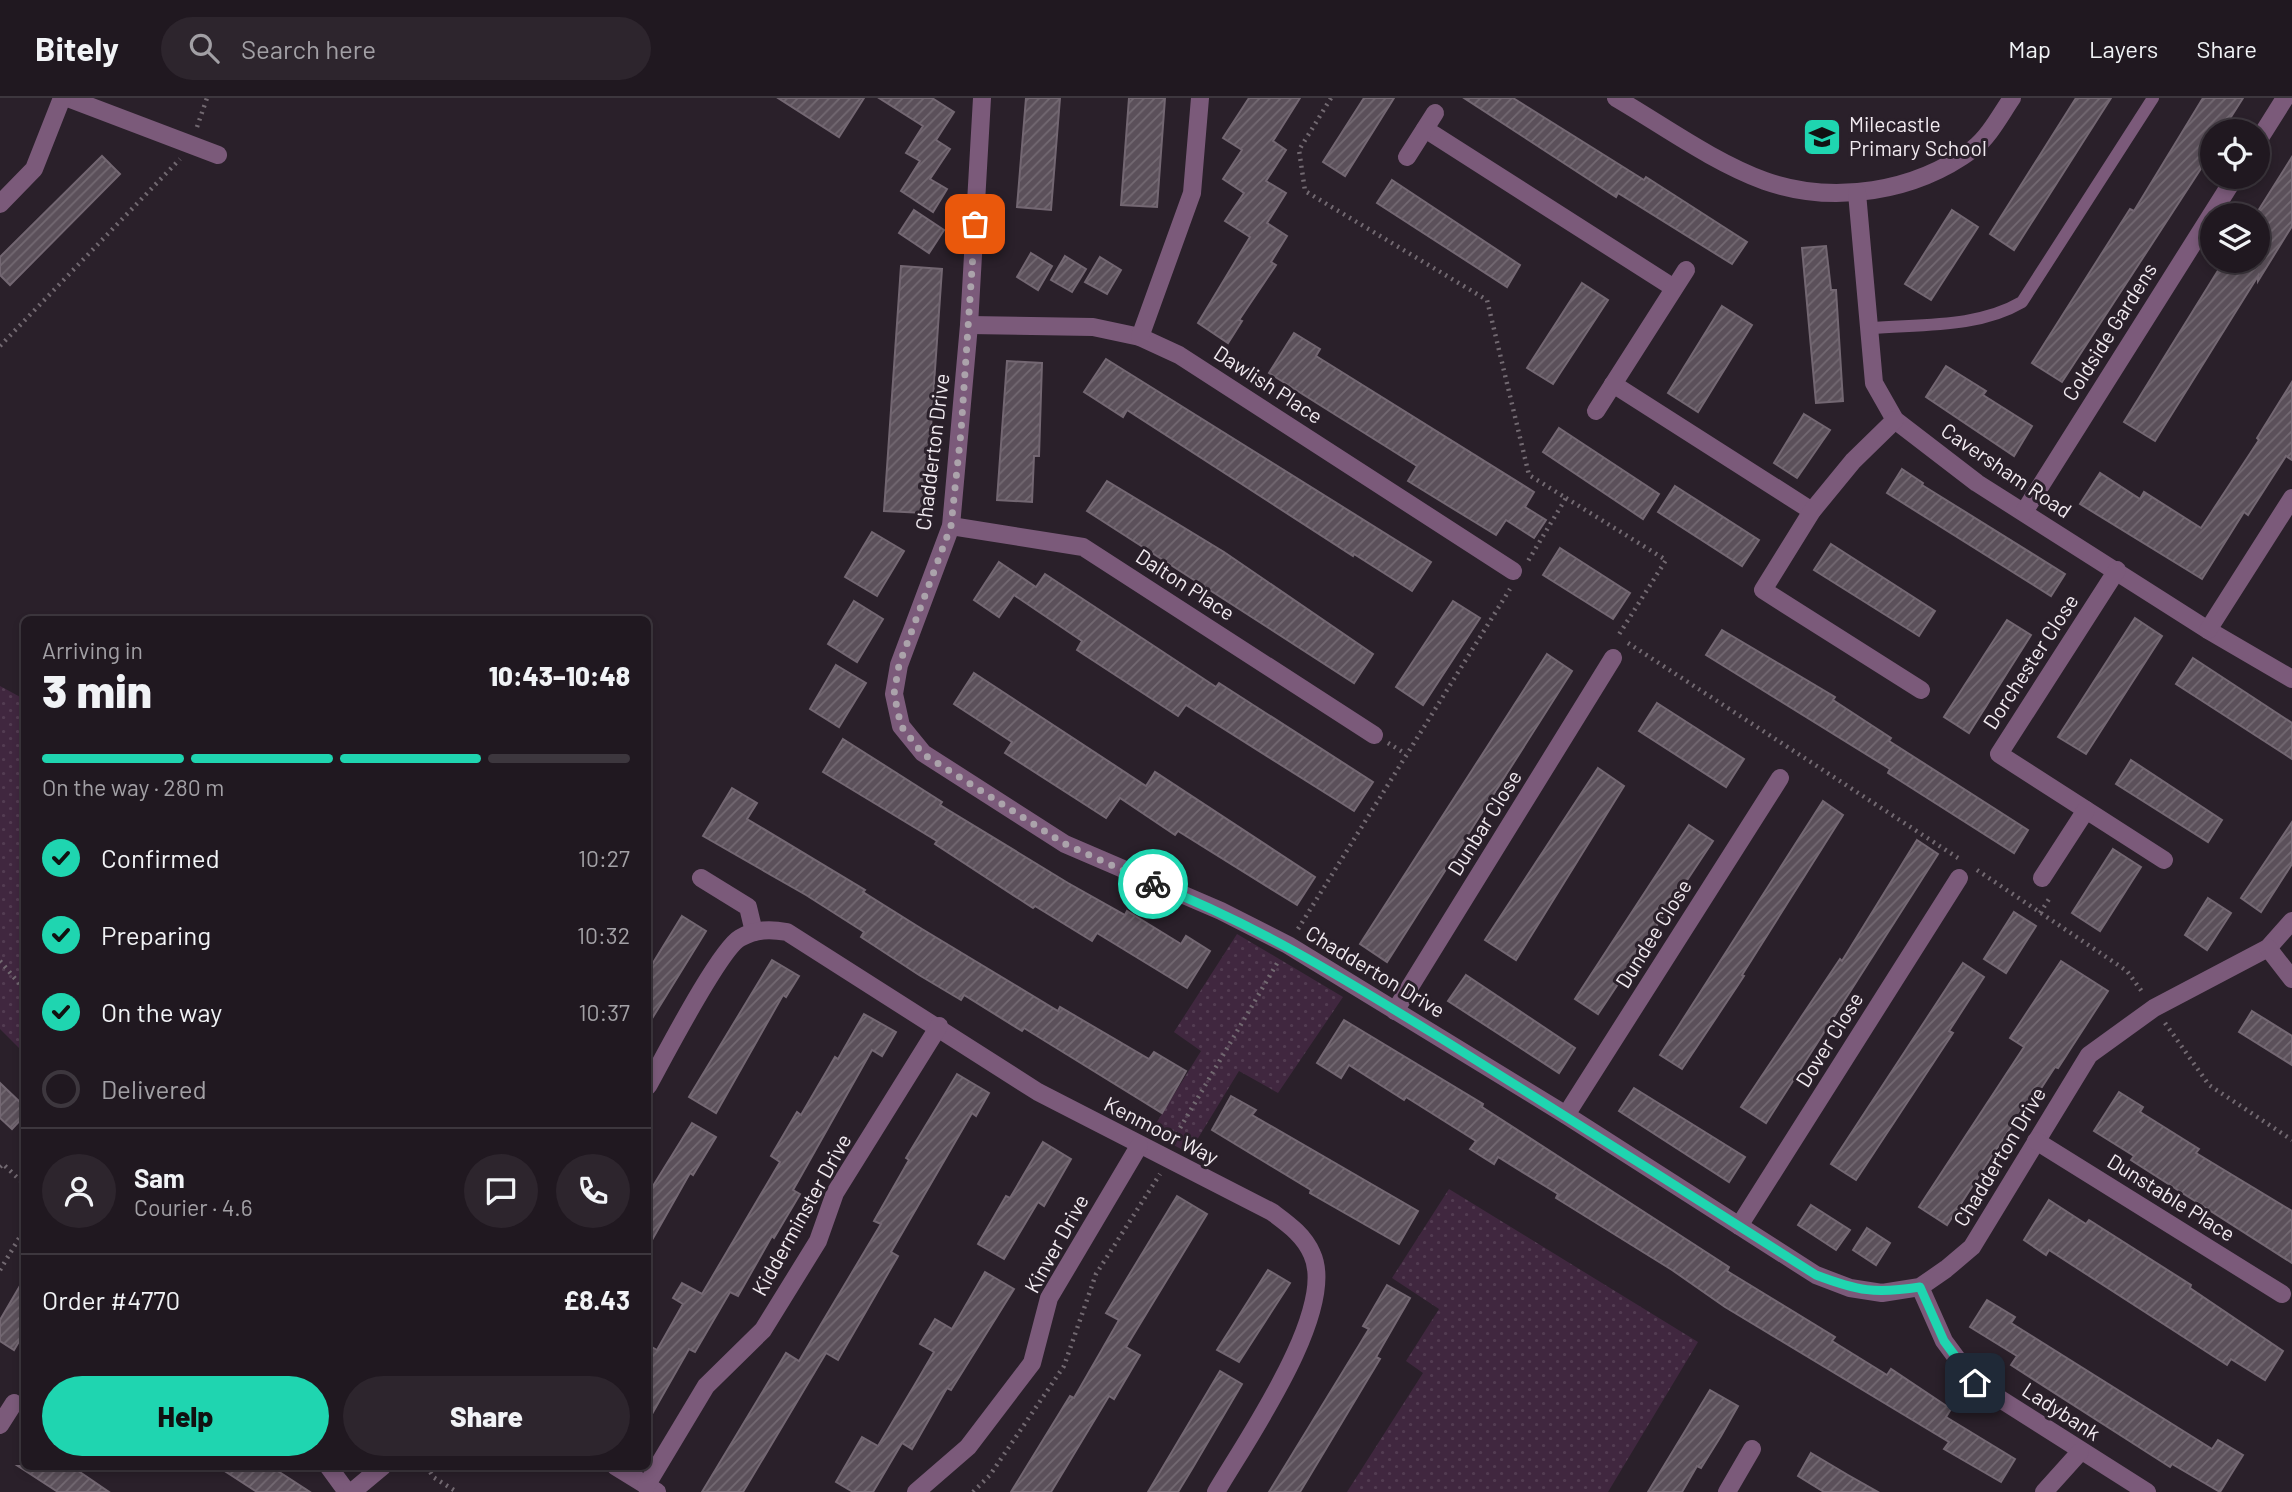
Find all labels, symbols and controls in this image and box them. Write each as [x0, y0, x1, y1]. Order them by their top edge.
search box [161, 17, 651, 80]
text: Bitely [35, 28, 119, 68]
icon: search [185, 29, 223, 67]
text: Search here [241, 33, 376, 64]
text: Map [2008, 34, 2051, 63]
text: Layers [2089, 34, 2158, 63]
text: Share [2196, 34, 2257, 63]
place label: Milecastle Primary School [1849, 111, 1987, 160]
school or university icon: Milecastle Primary School [1801, 116, 1843, 158]
map controls [2200, 119, 2270, 273]
button: locate [2200, 119, 2270, 189]
pin [945, 194, 1005, 254]
button: layers [2200, 203, 2270, 273]
icon: bag [956, 205, 994, 243]
street label: Coldside Gardens [2056, 258, 2161, 405]
street label: Dawlish Place [1210, 339, 1328, 428]
street label: Chadderton Drive [909, 372, 954, 532]
street label: Caversham Road [1937, 417, 2077, 523]
street label: Dalton Place [1132, 543, 1240, 625]
street label: Dorchester Close [1977, 589, 2083, 733]
text: Arriving in [42, 636, 143, 664]
text: 10:43–10:48 [489, 660, 630, 691]
text: 3 min [42, 662, 152, 717]
street label: Dunbar Close [1441, 765, 1526, 880]
text: On the way · 280 m [42, 773, 224, 801]
icon: check [42, 839, 80, 877]
text: Confirmed [101, 842, 220, 873]
text: 10:27 [578, 844, 630, 872]
courier [1118, 849, 1188, 919]
icon: bike [1134, 865, 1172, 903]
street label: Dundee Close [1609, 874, 1696, 992]
icon: check [42, 916, 80, 954]
text: Preparing [101, 919, 211, 950]
street label: Chadderton Drive [1302, 919, 1450, 1022]
text: 10:32 [577, 921, 630, 949]
street label: Dover Close [1790, 987, 1868, 1091]
icon: check [42, 993, 80, 1031]
text: On the way [101, 996, 222, 1027]
text: 10:37 [578, 998, 630, 1026]
text: Delivered [101, 1073, 207, 1104]
street label: Chadderton Drive [1947, 1082, 2050, 1230]
street label: Kenmoor Way [1100, 1090, 1223, 1169]
street label: Kidderminster Drive [746, 1129, 856, 1300]
street label: Dunstable Place [2103, 1148, 2240, 1246]
button: person [42, 1154, 116, 1228]
button: chat [464, 1154, 538, 1228]
button: phone [556, 1154, 630, 1228]
text: Sam [134, 1162, 185, 1193]
street label: Kinver Drive [1018, 1190, 1093, 1297]
text: Courier · 4.6 [134, 1193, 253, 1221]
text: Order #4770 [42, 1284, 180, 1315]
text: £8.43 [563, 1284, 630, 1315]
pin [1945, 1353, 2005, 1413]
icon: home [1956, 1364, 1994, 1402]
button: Help [42, 1376, 329, 1456]
button: Share [343, 1376, 630, 1456]
street label: Ladybank [2018, 1376, 2105, 1445]

